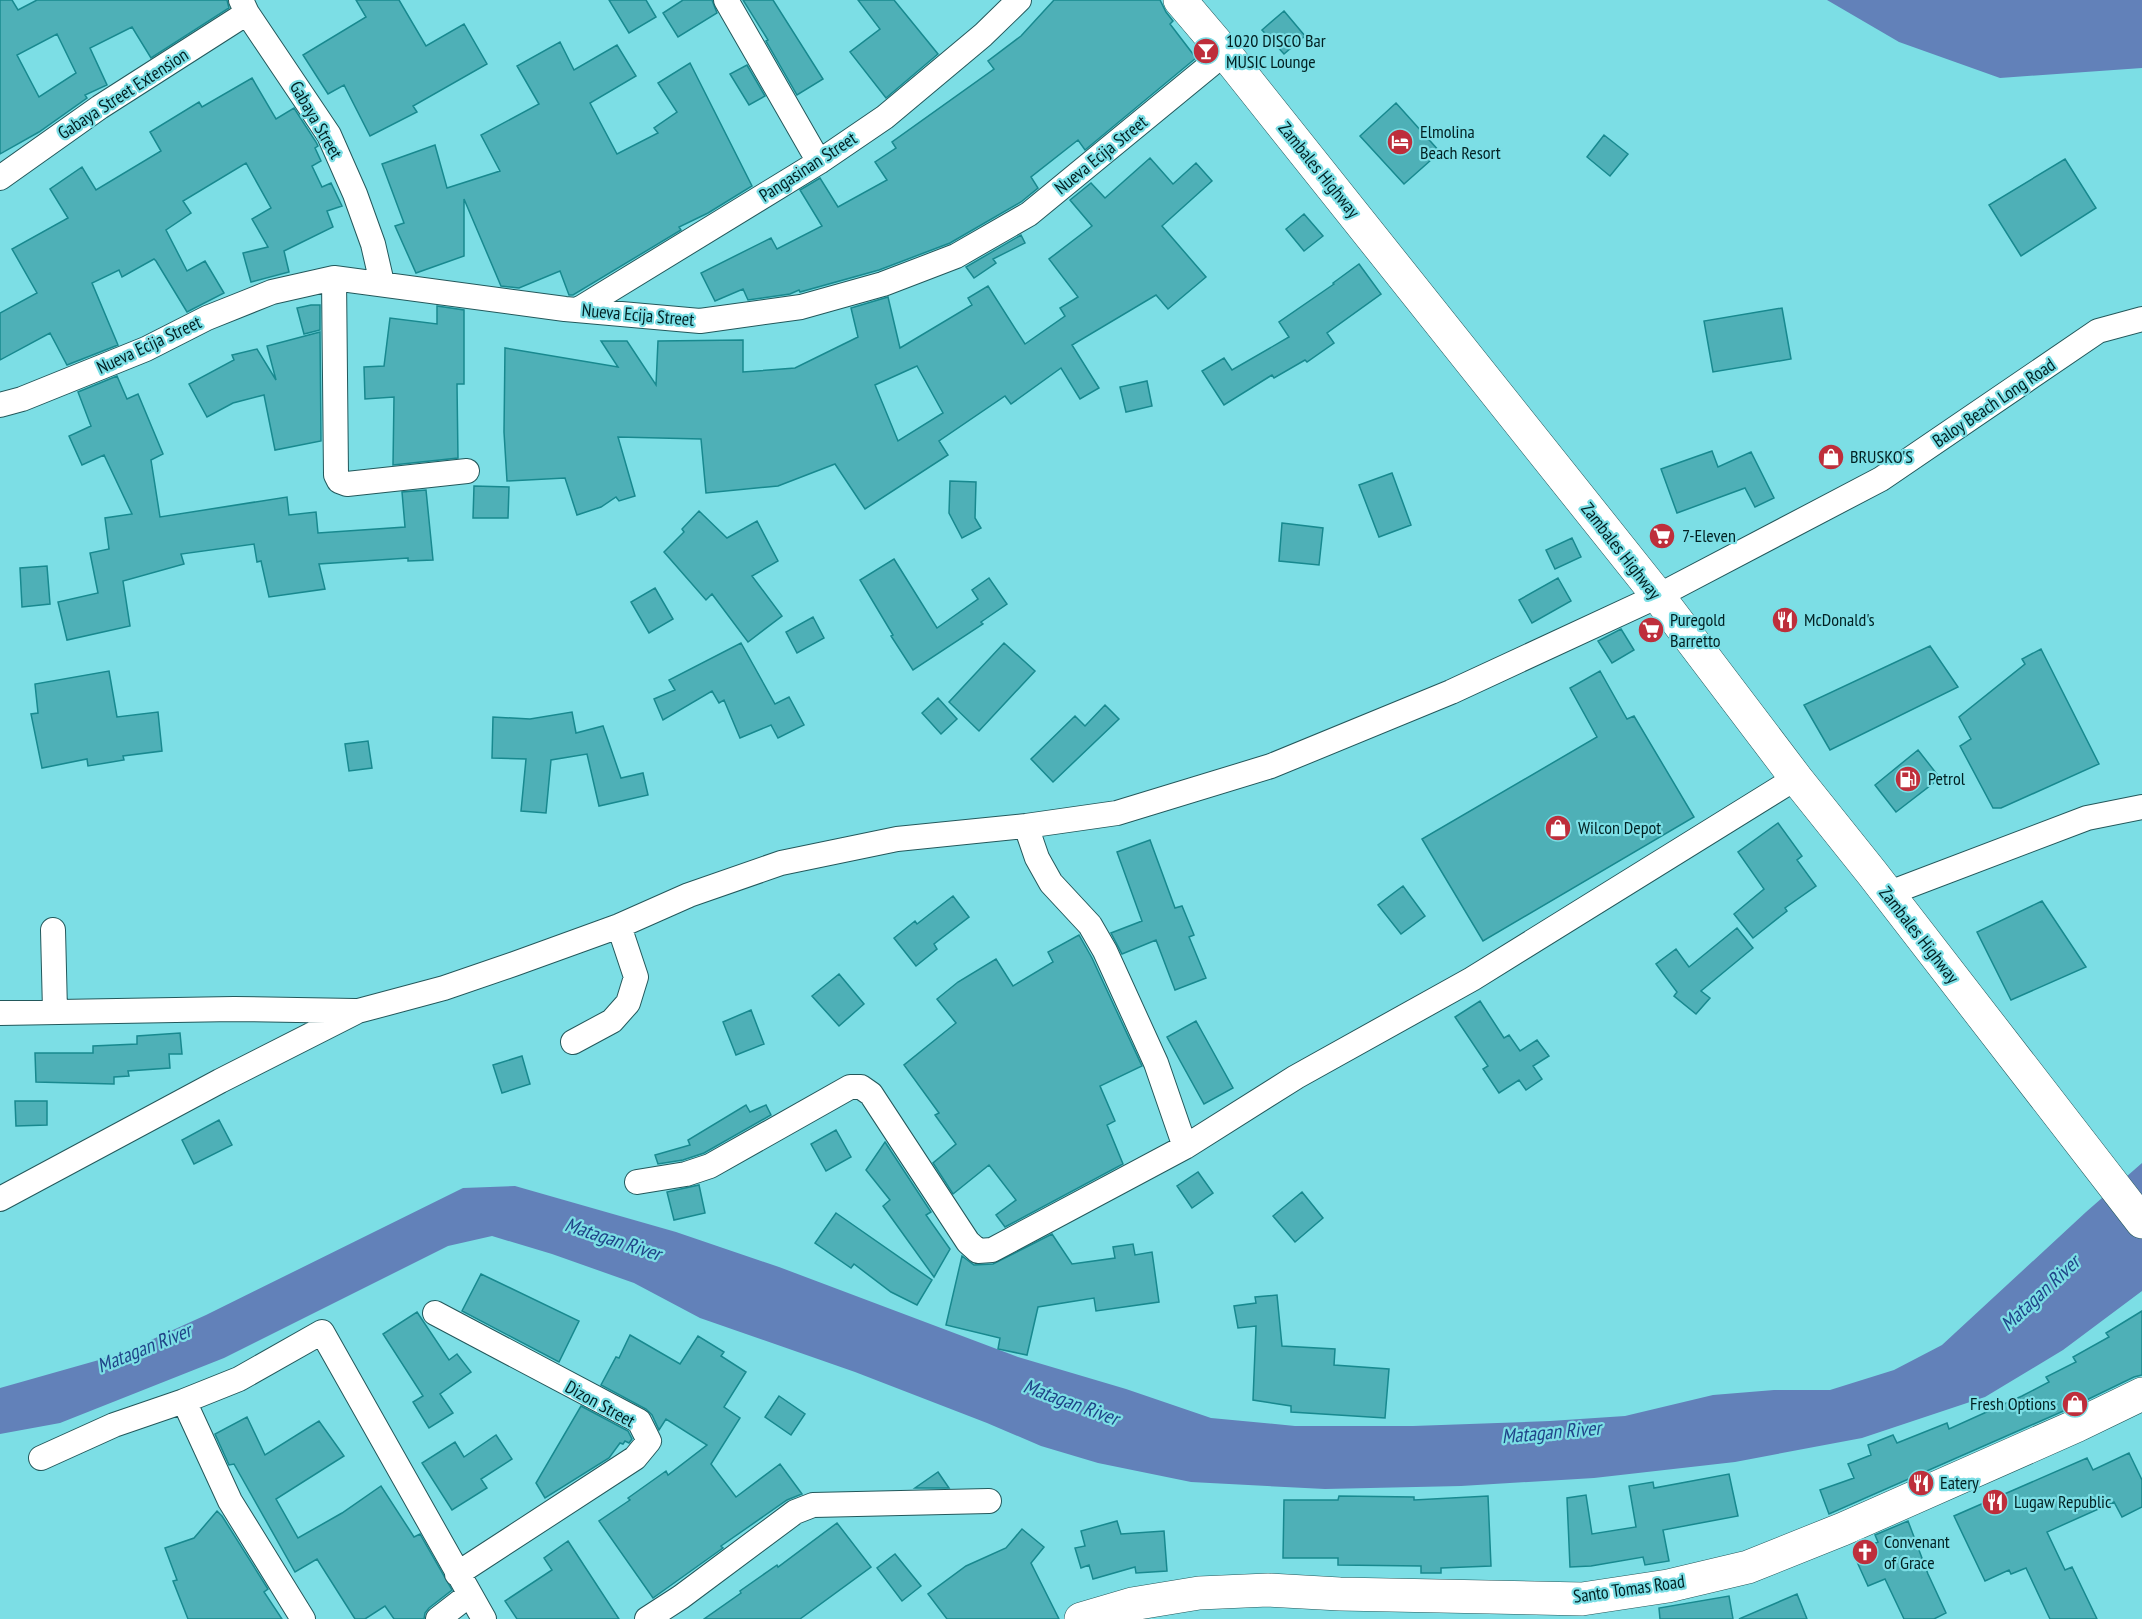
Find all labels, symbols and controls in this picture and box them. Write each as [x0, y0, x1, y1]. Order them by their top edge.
place label: 1020 DISCO Bar MUSIC Lounge [1226, 29, 1326, 73]
bar icon: 1020 DISCO Bar MUSIC Lounge [1191, 36, 1221, 66]
street label: Gabaya Street Extension [53, 43, 192, 144]
street label: Gabaya Street [285, 77, 348, 163]
street label: Nueva Ecija Street [1050, 110, 1152, 199]
street label: Zambales Highway [1274, 117, 1365, 223]
place label: Elmolina Beach Resort [1420, 120, 1501, 164]
street label: Pangasinan Street [755, 126, 861, 207]
hotel icon: Elmolina Beach Resort [1385, 127, 1415, 157]
street label: Nueva Ecija Street [581, 298, 695, 331]
street label: Nueva Ecija Street [93, 310, 205, 379]
street label: Baloy Beach Long Road [1928, 353, 2060, 452]
shop icon: BRUSKO'S [1816, 442, 1846, 472]
place label: BRUSKO'S [1850, 445, 1913, 468]
street label: Zambales Highway [1576, 498, 1667, 604]
supermarket icon: 7-Eleven [1647, 521, 1677, 551]
place label: 7-Eleven [1682, 524, 1736, 547]
restaurant icon: McDonald's [1770, 605, 1800, 635]
place label: Puregold Barretto [1670, 608, 1725, 652]
place label: McDonald's [1804, 608, 1875, 631]
supermarket icon: Puregold Barretto [1636, 615, 1666, 645]
fuel station icon: Petrol [1893, 764, 1923, 794]
place label: Petrol [1928, 767, 1966, 790]
shop icon: Wilcon Depot [1543, 813, 1573, 843]
place label: Wilcon Depot [1578, 816, 1661, 839]
street label: Zambales Highway [1874, 882, 1965, 988]
water label: Matagan River [562, 1211, 667, 1267]
water label: Matagan River [1995, 1248, 2087, 1336]
water label: Matagan River [93, 1316, 197, 1379]
water label: Matagan River [1020, 1373, 1124, 1432]
street label: Dizon Street [561, 1375, 639, 1432]
shop icon: Fresh Options [2060, 1389, 2090, 1419]
place label: Fresh Options [1970, 1392, 2056, 1415]
water label: Matagan River [1500, 1415, 1604, 1449]
restaurant icon: Eatery [1906, 1468, 1936, 1498]
place label: Eatery [1940, 1471, 1979, 1494]
restaurant icon: Lugaw Republic [1980, 1487, 2010, 1517]
place label: Lugaw Republic [2014, 1490, 2112, 1513]
place label: Convenant of Grace [1884, 1530, 1950, 1574]
church icon: Convenant of Grace [1850, 1537, 1880, 1567]
street label: Santo Tomas Road [1572, 1569, 1686, 1608]

